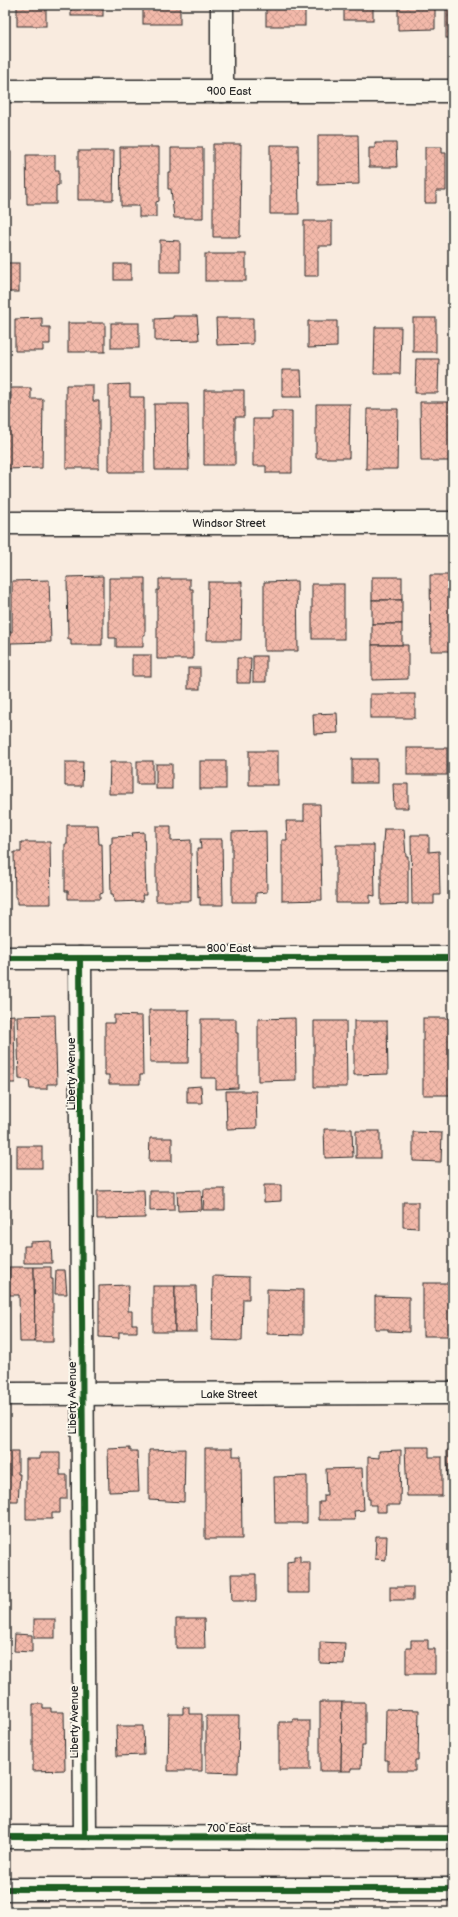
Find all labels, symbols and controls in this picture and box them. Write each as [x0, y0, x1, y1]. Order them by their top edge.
street label: 900 East [207, 85, 252, 98]
street label: Windsor Street [192, 517, 266, 530]
street label: 800 East [207, 942, 252, 955]
street label: Liberty Avenue [65, 1037, 78, 1111]
street label: Liberty Avenue [66, 1361, 79, 1435]
street label: Lake Street [201, 1388, 258, 1401]
street label: Liberty Avenue [68, 1685, 81, 1759]
street label: 700 East [207, 1822, 251, 1835]

